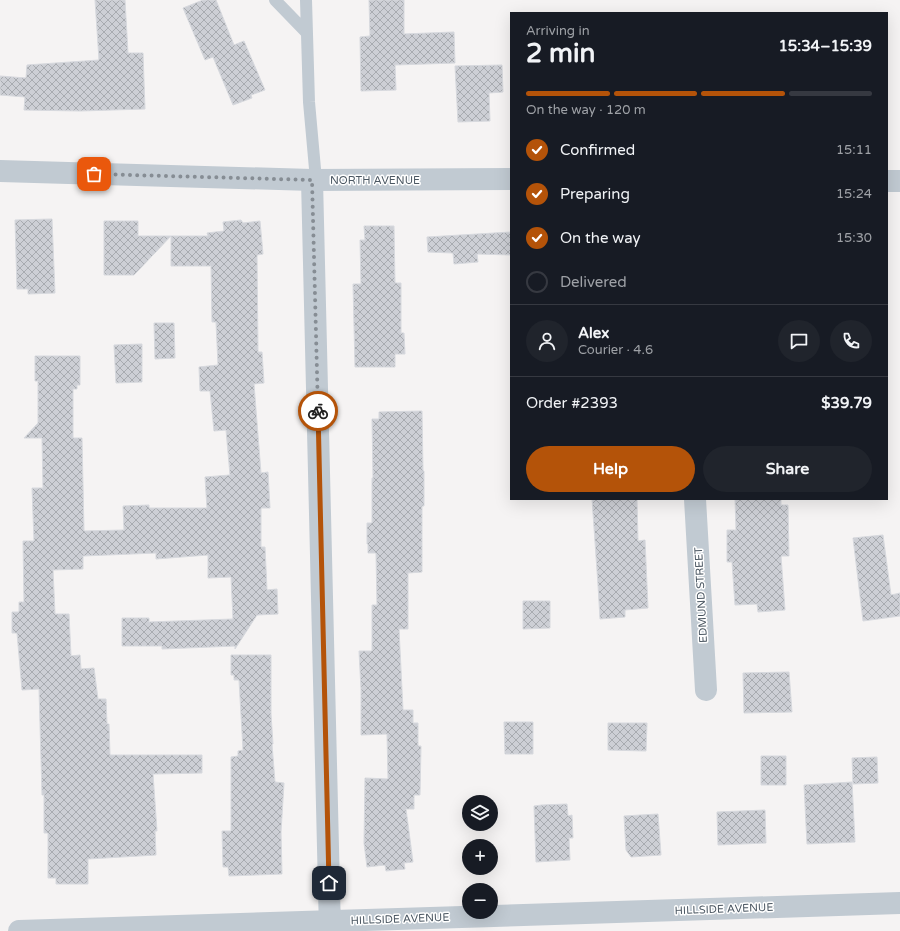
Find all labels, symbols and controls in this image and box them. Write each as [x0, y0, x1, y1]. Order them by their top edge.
text: Arriving in [526, 23, 590, 39]
text: 15:34–15:39 [778, 37, 872, 55]
text: 2 min [526, 38, 595, 69]
text: On the way · 120 m [526, 102, 646, 118]
icon: check [526, 139, 548, 161]
text: Confirmed [560, 141, 635, 159]
text: 15:11 [836, 142, 872, 158]
pin [77, 157, 111, 191]
icon: bag [83, 163, 105, 185]
street label: NORTH AVENUE [330, 174, 420, 187]
icon: check [526, 183, 548, 205]
text: Preparing [560, 185, 630, 203]
text: 15:24 [836, 186, 872, 202]
icon: check [526, 227, 548, 249]
text: On the way [560, 229, 640, 247]
text: 15:30 [836, 230, 872, 246]
text: Delivered [560, 273, 627, 291]
button: person [526, 320, 568, 362]
button: chat [778, 320, 820, 362]
button: phone [830, 320, 872, 362]
text: Alex [578, 324, 609, 342]
text: Courier · 4.6 [578, 342, 653, 358]
courier [298, 391, 338, 431]
text: Order #2393 [526, 394, 618, 412]
text: $39.79 [821, 394, 872, 412]
icon: bike [307, 400, 329, 422]
button: Help [526, 446, 695, 492]
button: Share [703, 446, 872, 492]
street label: EDMUND STREET [692, 547, 710, 643]
map controls [462, 795, 498, 919]
button: layers [462, 795, 498, 831]
button: + [462, 839, 498, 875]
pin [312, 866, 346, 900]
icon: home [318, 872, 340, 894]
button: − [462, 883, 498, 919]
street label: HILLSIDE AVENUE [674, 901, 774, 917]
street label: HILLSIDE AVENUE [350, 911, 450, 927]

